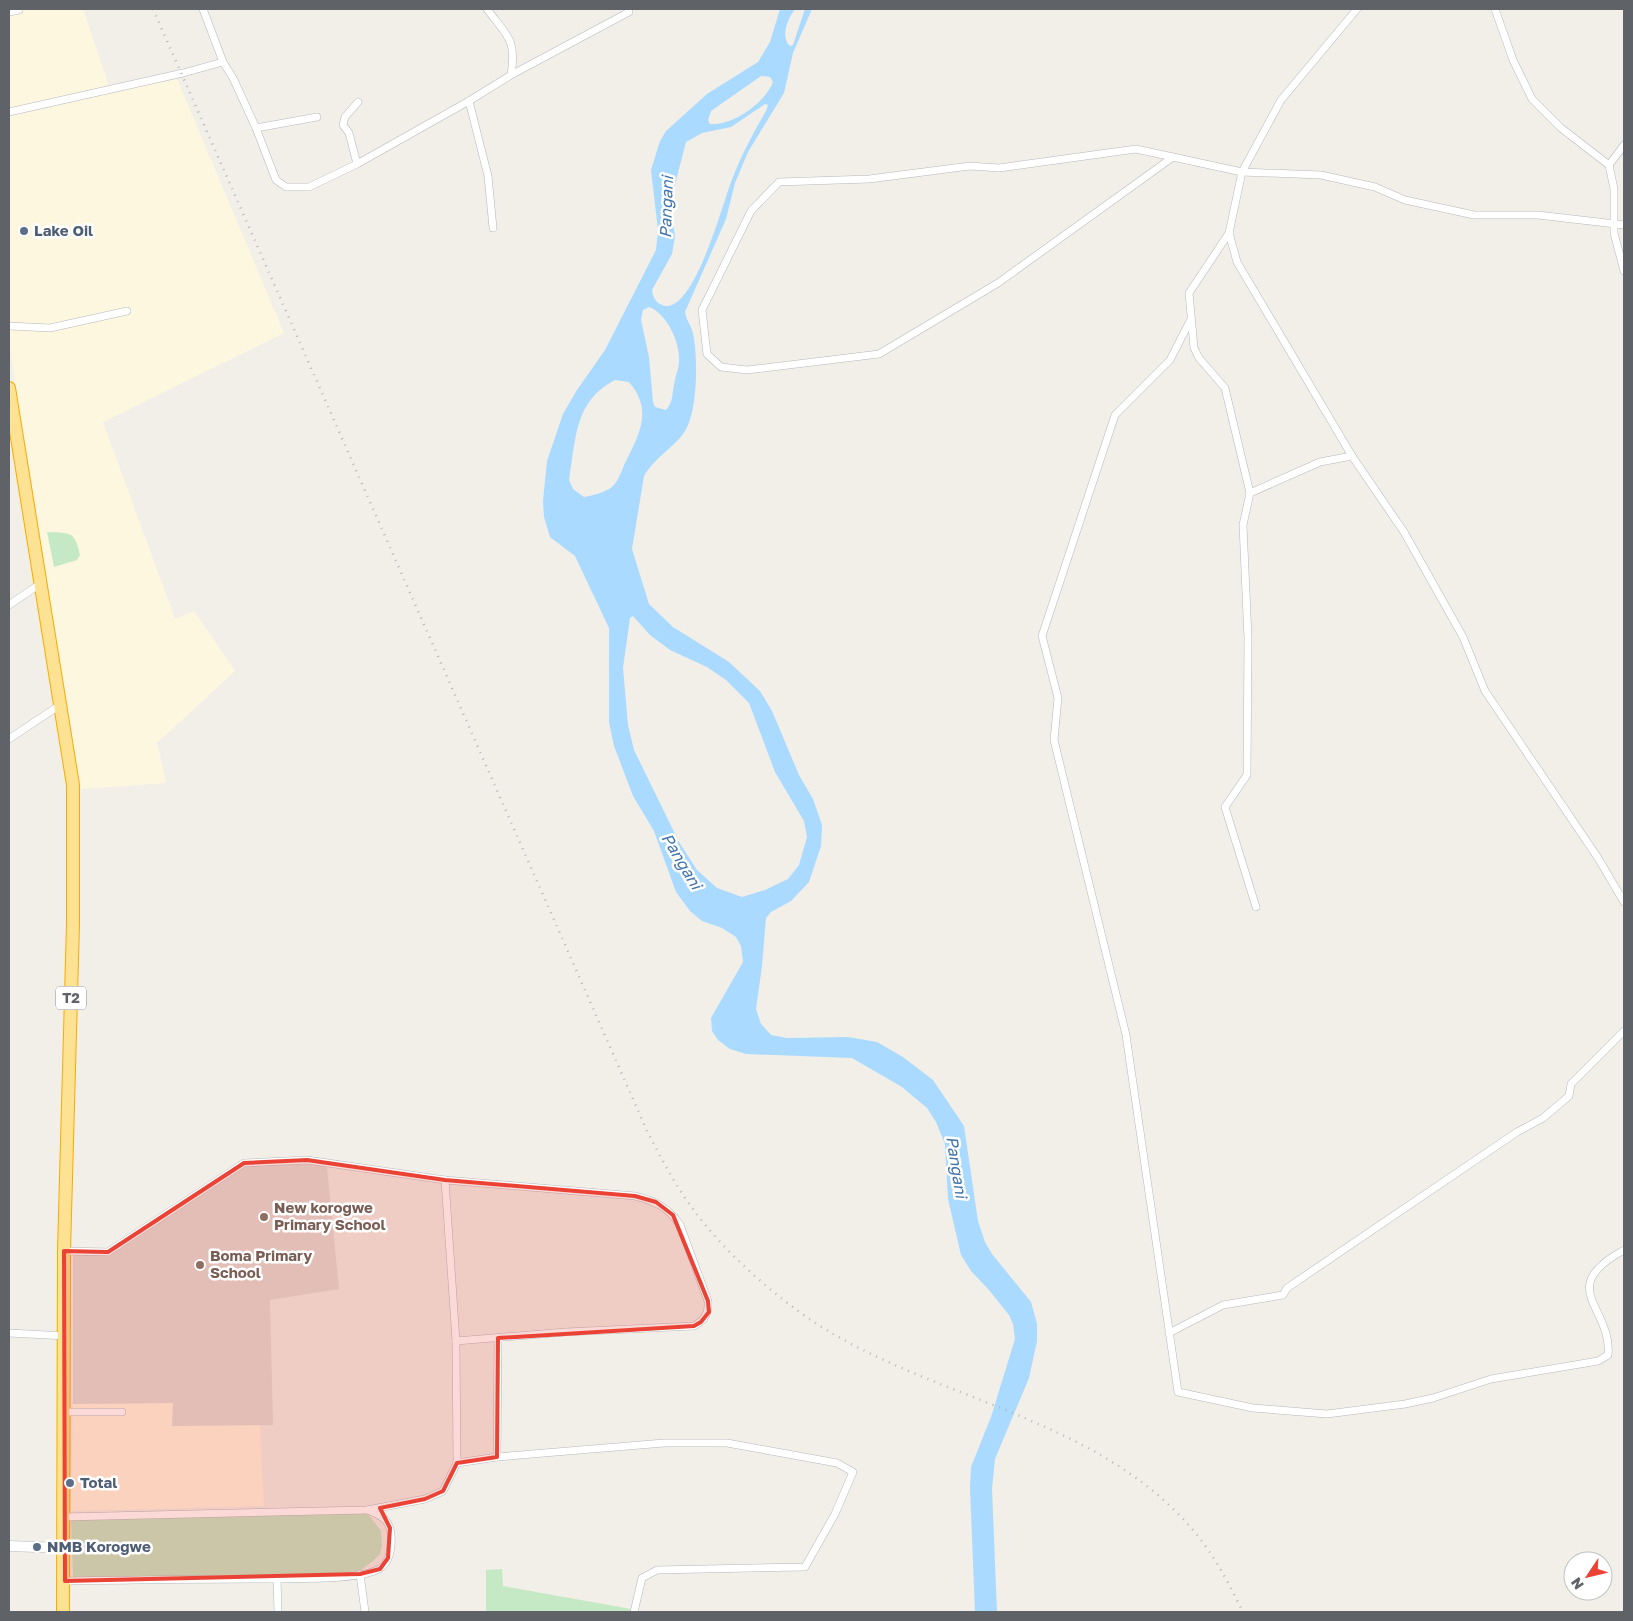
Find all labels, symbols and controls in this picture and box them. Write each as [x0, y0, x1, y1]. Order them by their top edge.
water label: Pangani [655, 174, 677, 238]
place label: Lake Oil [34, 221, 93, 239]
marker: Lake Oil [18, 225, 30, 237]
water label: Pangani [657, 829, 707, 894]
road number: T2 [56, 986, 86, 1010]
water label: Pangani [942, 1135, 972, 1201]
place label: New korogwe Primary School [274, 1198, 386, 1233]
marker: New korogwe Primary School [258, 1211, 270, 1223]
place label: Boma Primary School [210, 1246, 312, 1281]
marker: Boma Primary School [194, 1259, 206, 1271]
place label: Total [80, 1473, 117, 1491]
marker: Total [64, 1477, 76, 1489]
place label: NMB Korogwe [47, 1537, 151, 1555]
marker: NMB Korogwe [31, 1541, 43, 1553]
north arrow [1563, 1551, 1613, 1601]
text: N [1567, 1575, 1587, 1593]

